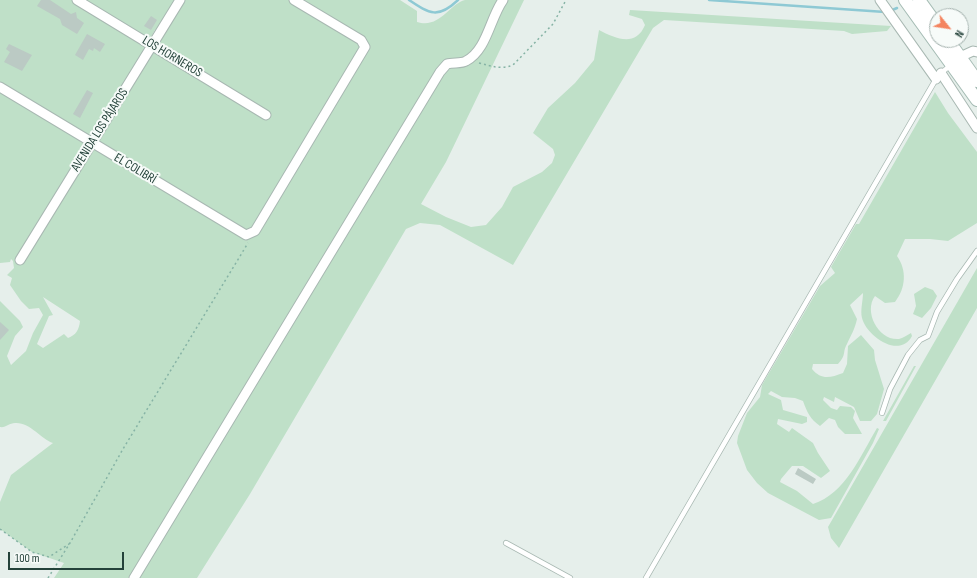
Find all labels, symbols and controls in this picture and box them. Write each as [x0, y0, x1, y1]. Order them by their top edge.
north arrow [929, 8, 969, 48]
text: N [952, 28, 966, 40]
street label: LOS HORNEROS [139, 33, 205, 81]
street label: AVENIDA LOS PÁJAROS [68, 86, 132, 174]
street label: EL COLIBRÍ [111, 150, 159, 188]
scale bar [10, 544, 126, 570]
text: 100 m [15, 551, 40, 566]

